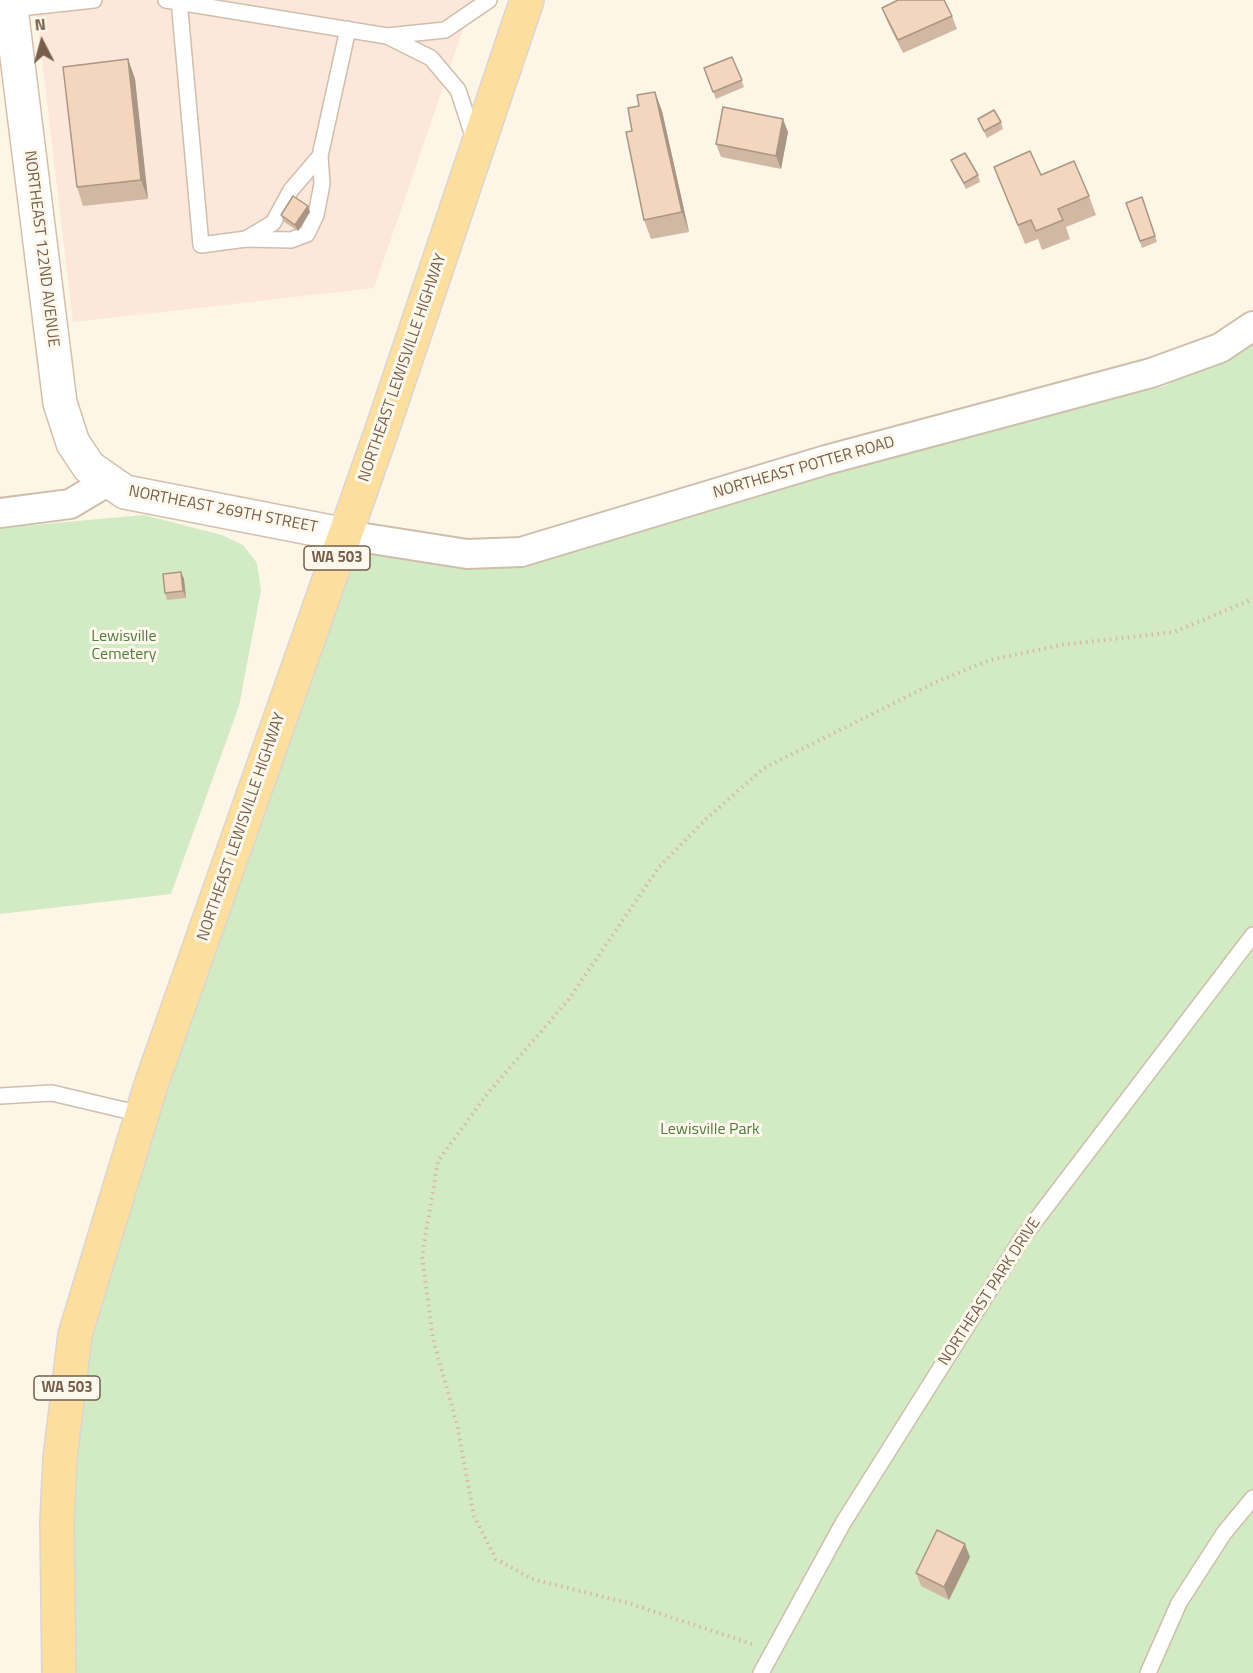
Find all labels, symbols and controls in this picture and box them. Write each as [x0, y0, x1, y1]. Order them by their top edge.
north arrow [12, 12, 72, 72]
text: N [33, 12, 47, 37]
street label: NORTHEAST 122ND AVENUE [19, 150, 63, 348]
street label: NORTHEAST LEWISVILLE HIGHWAY [355, 251, 451, 485]
street label: NORTHEAST POTTER ROAD [711, 433, 897, 503]
street label: NORTHEAST 269TH STREET [127, 482, 319, 538]
road number: WA 503 [304, 546, 370, 570]
park label: Lewisville Cemetery [91, 627, 157, 665]
street label: NORTHEAST LEWISVILLE HIGHWAY [194, 710, 290, 944]
park label: Lewisville Park [660, 1120, 760, 1140]
street label: NORTHEAST PARK DRIVE [935, 1214, 1045, 1370]
road number: WA 503 [34, 1376, 100, 1400]

